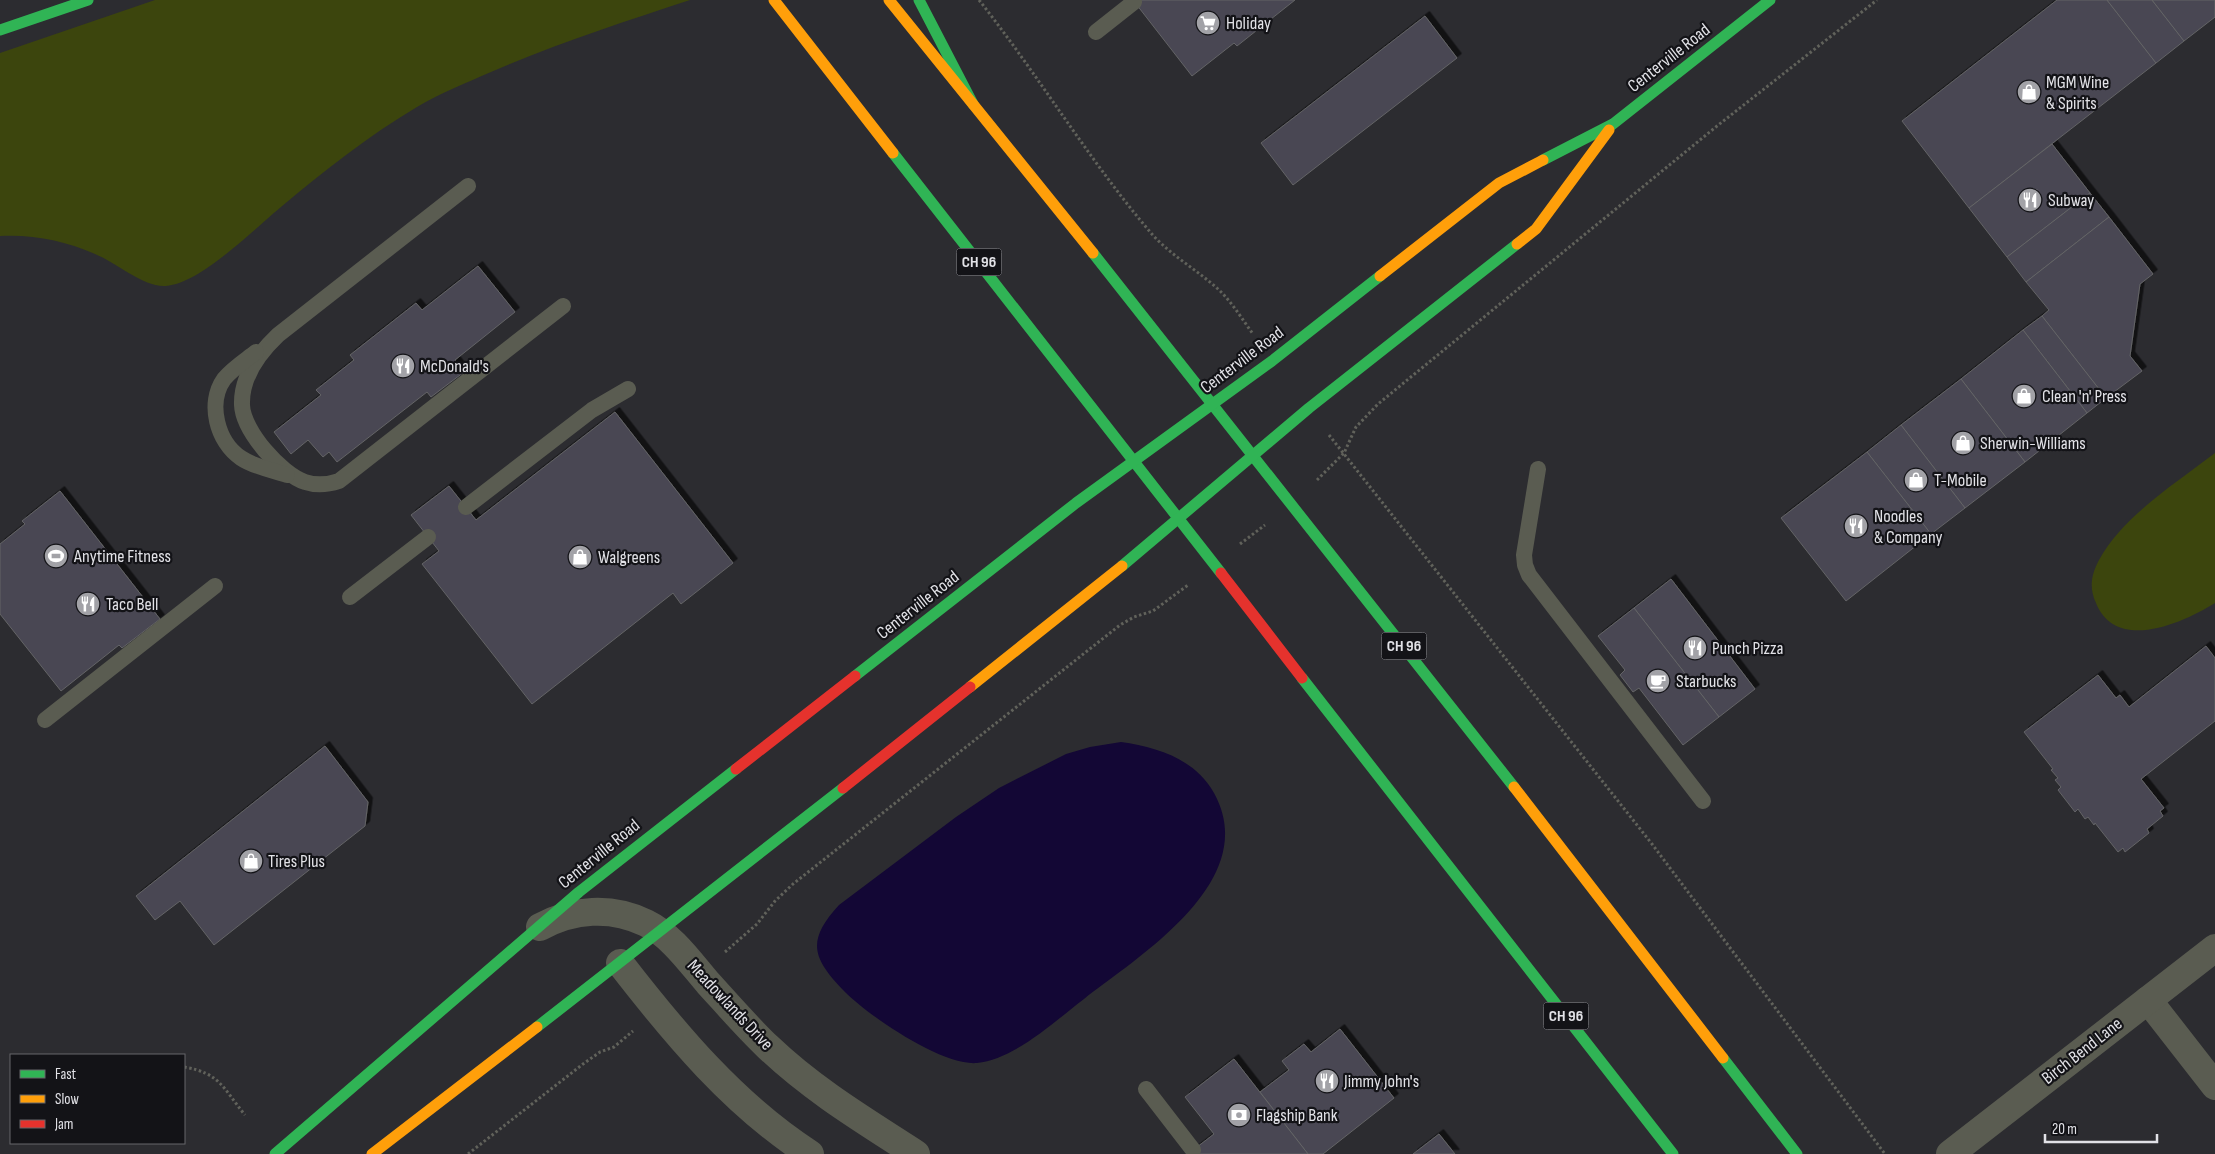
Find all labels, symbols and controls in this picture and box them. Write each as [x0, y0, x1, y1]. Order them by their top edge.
supermarket icon: Holiday [1195, 10, 1221, 36]
place label: Holiday [1226, 13, 1271, 34]
street label: Centerville Road [1624, 19, 1714, 97]
place label: MGM Wine & Spirits [2046, 72, 2109, 114]
shop icon: MGM Wine & Spirits [2016, 79, 2042, 105]
restaurant icon: Subway [2017, 187, 2043, 213]
place label: Subway [2048, 190, 2094, 211]
road number: CH 96 [956, 248, 1002, 276]
street label: Centerville Road [1196, 322, 1288, 398]
restaurant icon: McDonald's [390, 353, 416, 379]
place label: McDonald's [420, 356, 489, 377]
shop icon: Clean 'n' Press [2011, 383, 2037, 409]
place label: Clean 'n' Press [2042, 386, 2127, 407]
shop icon: Sherwin-Williams [1950, 430, 1976, 456]
place label: Sherwin-Williams [1980, 433, 2086, 454]
shop icon: T-Mobile [1903, 467, 1929, 493]
place label: T-Mobile [1934, 470, 1987, 491]
place label: Noodles & Company [1874, 506, 1943, 548]
restaurant icon: Noodles & Company [1843, 513, 1869, 539]
sports icon: Anytime Fitness [43, 543, 69, 569]
shop icon: Walgreens [567, 544, 593, 570]
place label: Anytime Fitness [73, 546, 171, 567]
place label: Walgreens [598, 547, 660, 568]
street label: Centerville Road [873, 566, 963, 644]
restaurant icon: Taco Bell [75, 591, 101, 617]
place label: Taco Bell [106, 594, 158, 615]
road number: CH 96 [1382, 632, 1426, 659]
restaurant icon: Punch Pizza [1682, 635, 1708, 661]
place label: Punch Pizza [1712, 638, 1783, 659]
cafe icon: Starbucks [1645, 668, 1671, 694]
place label: Starbucks [1676, 671, 1736, 692]
street label: Centerville Road [554, 815, 644, 893]
shop icon: Tires Plus [238, 848, 264, 874]
place label: Tires Plus [268, 851, 325, 872]
street label: Meadowlands Drive [683, 955, 777, 1055]
road number: CH 96 [1544, 1002, 1588, 1030]
street label: Birch Bend Lane [2038, 1013, 2126, 1089]
legend [10, 1054, 185, 1144]
text: Fast [55, 1065, 77, 1084]
restaurant icon: Jimmy John's [1314, 1068, 1340, 1094]
place label: Jimmy John's [1343, 1071, 1419, 1092]
text: Slow [55, 1090, 79, 1109]
bank icon: Flagship Bank [1226, 1102, 1252, 1128]
place label: Flagship Bank [1256, 1105, 1338, 1126]
scale bar [2045, 1112, 2158, 1144]
text: Jam [54, 1115, 73, 1134]
text: 20 m [2052, 1120, 2077, 1139]

